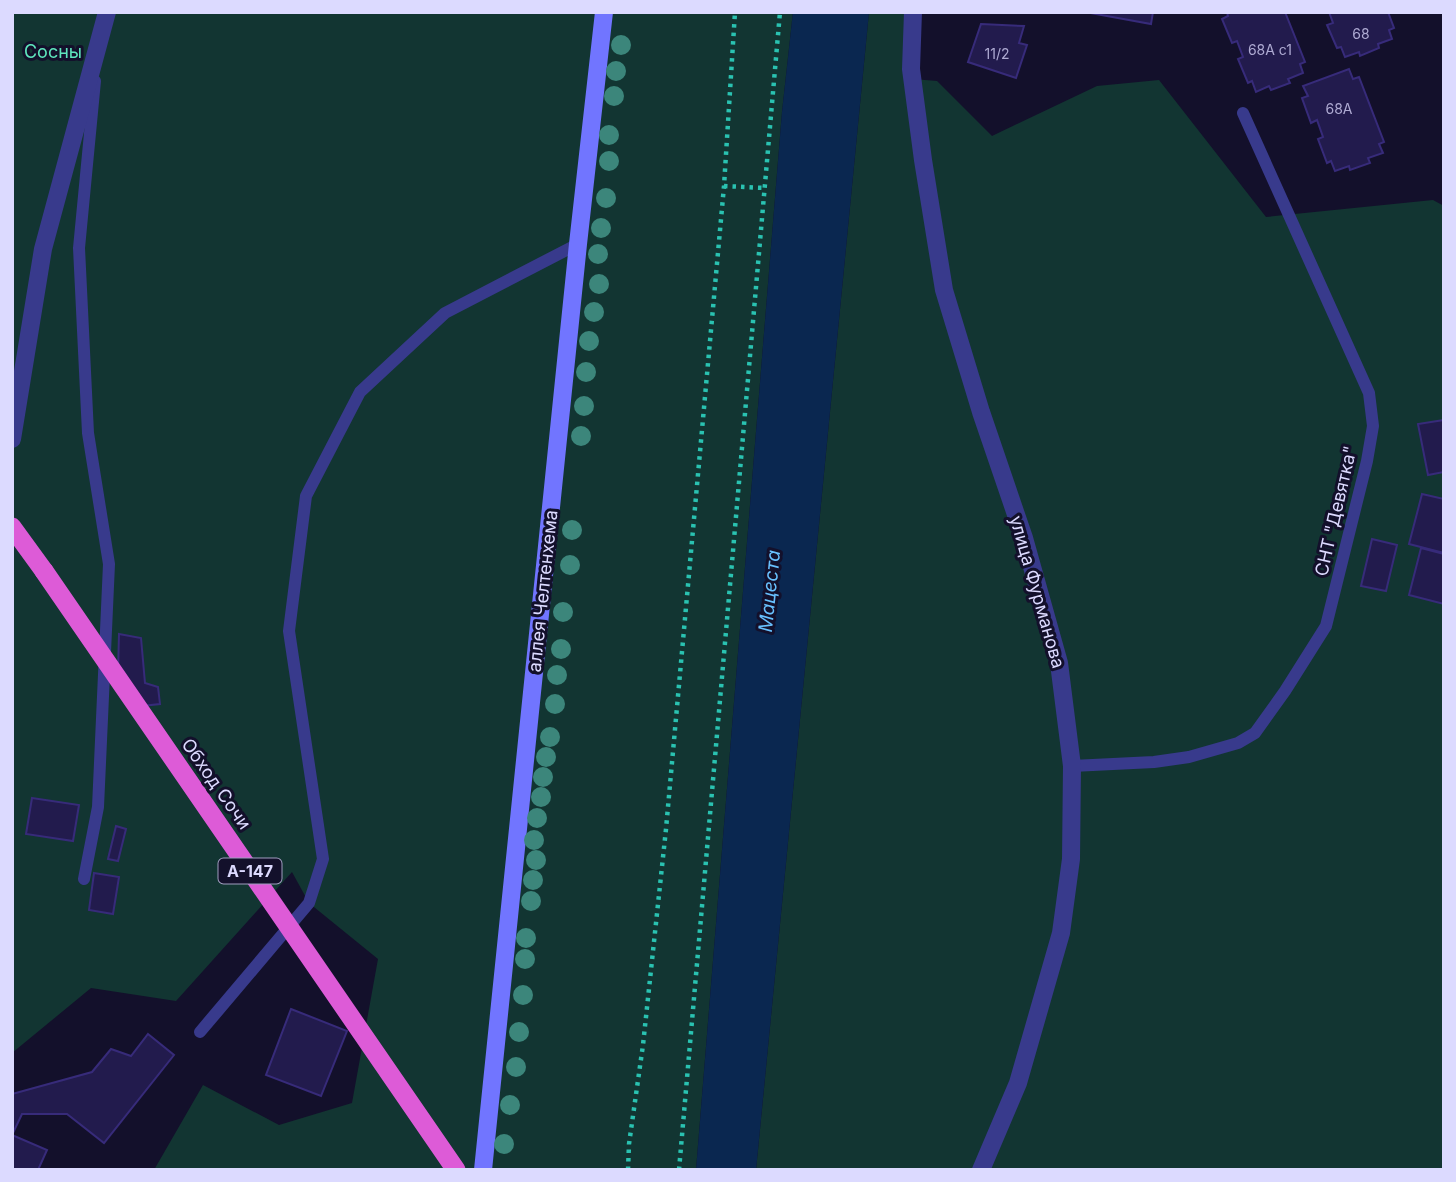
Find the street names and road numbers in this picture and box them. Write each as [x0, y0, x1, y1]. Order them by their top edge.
street label: СНТ "Девятка" [1310, 444, 1361, 578]
street label: аллея Челтенхема [524, 509, 561, 673]
street label: улица Фурманова [1006, 513, 1069, 671]
street label: Обход Сочи [177, 734, 255, 833]
road number: А-147 [218, 858, 282, 884]

